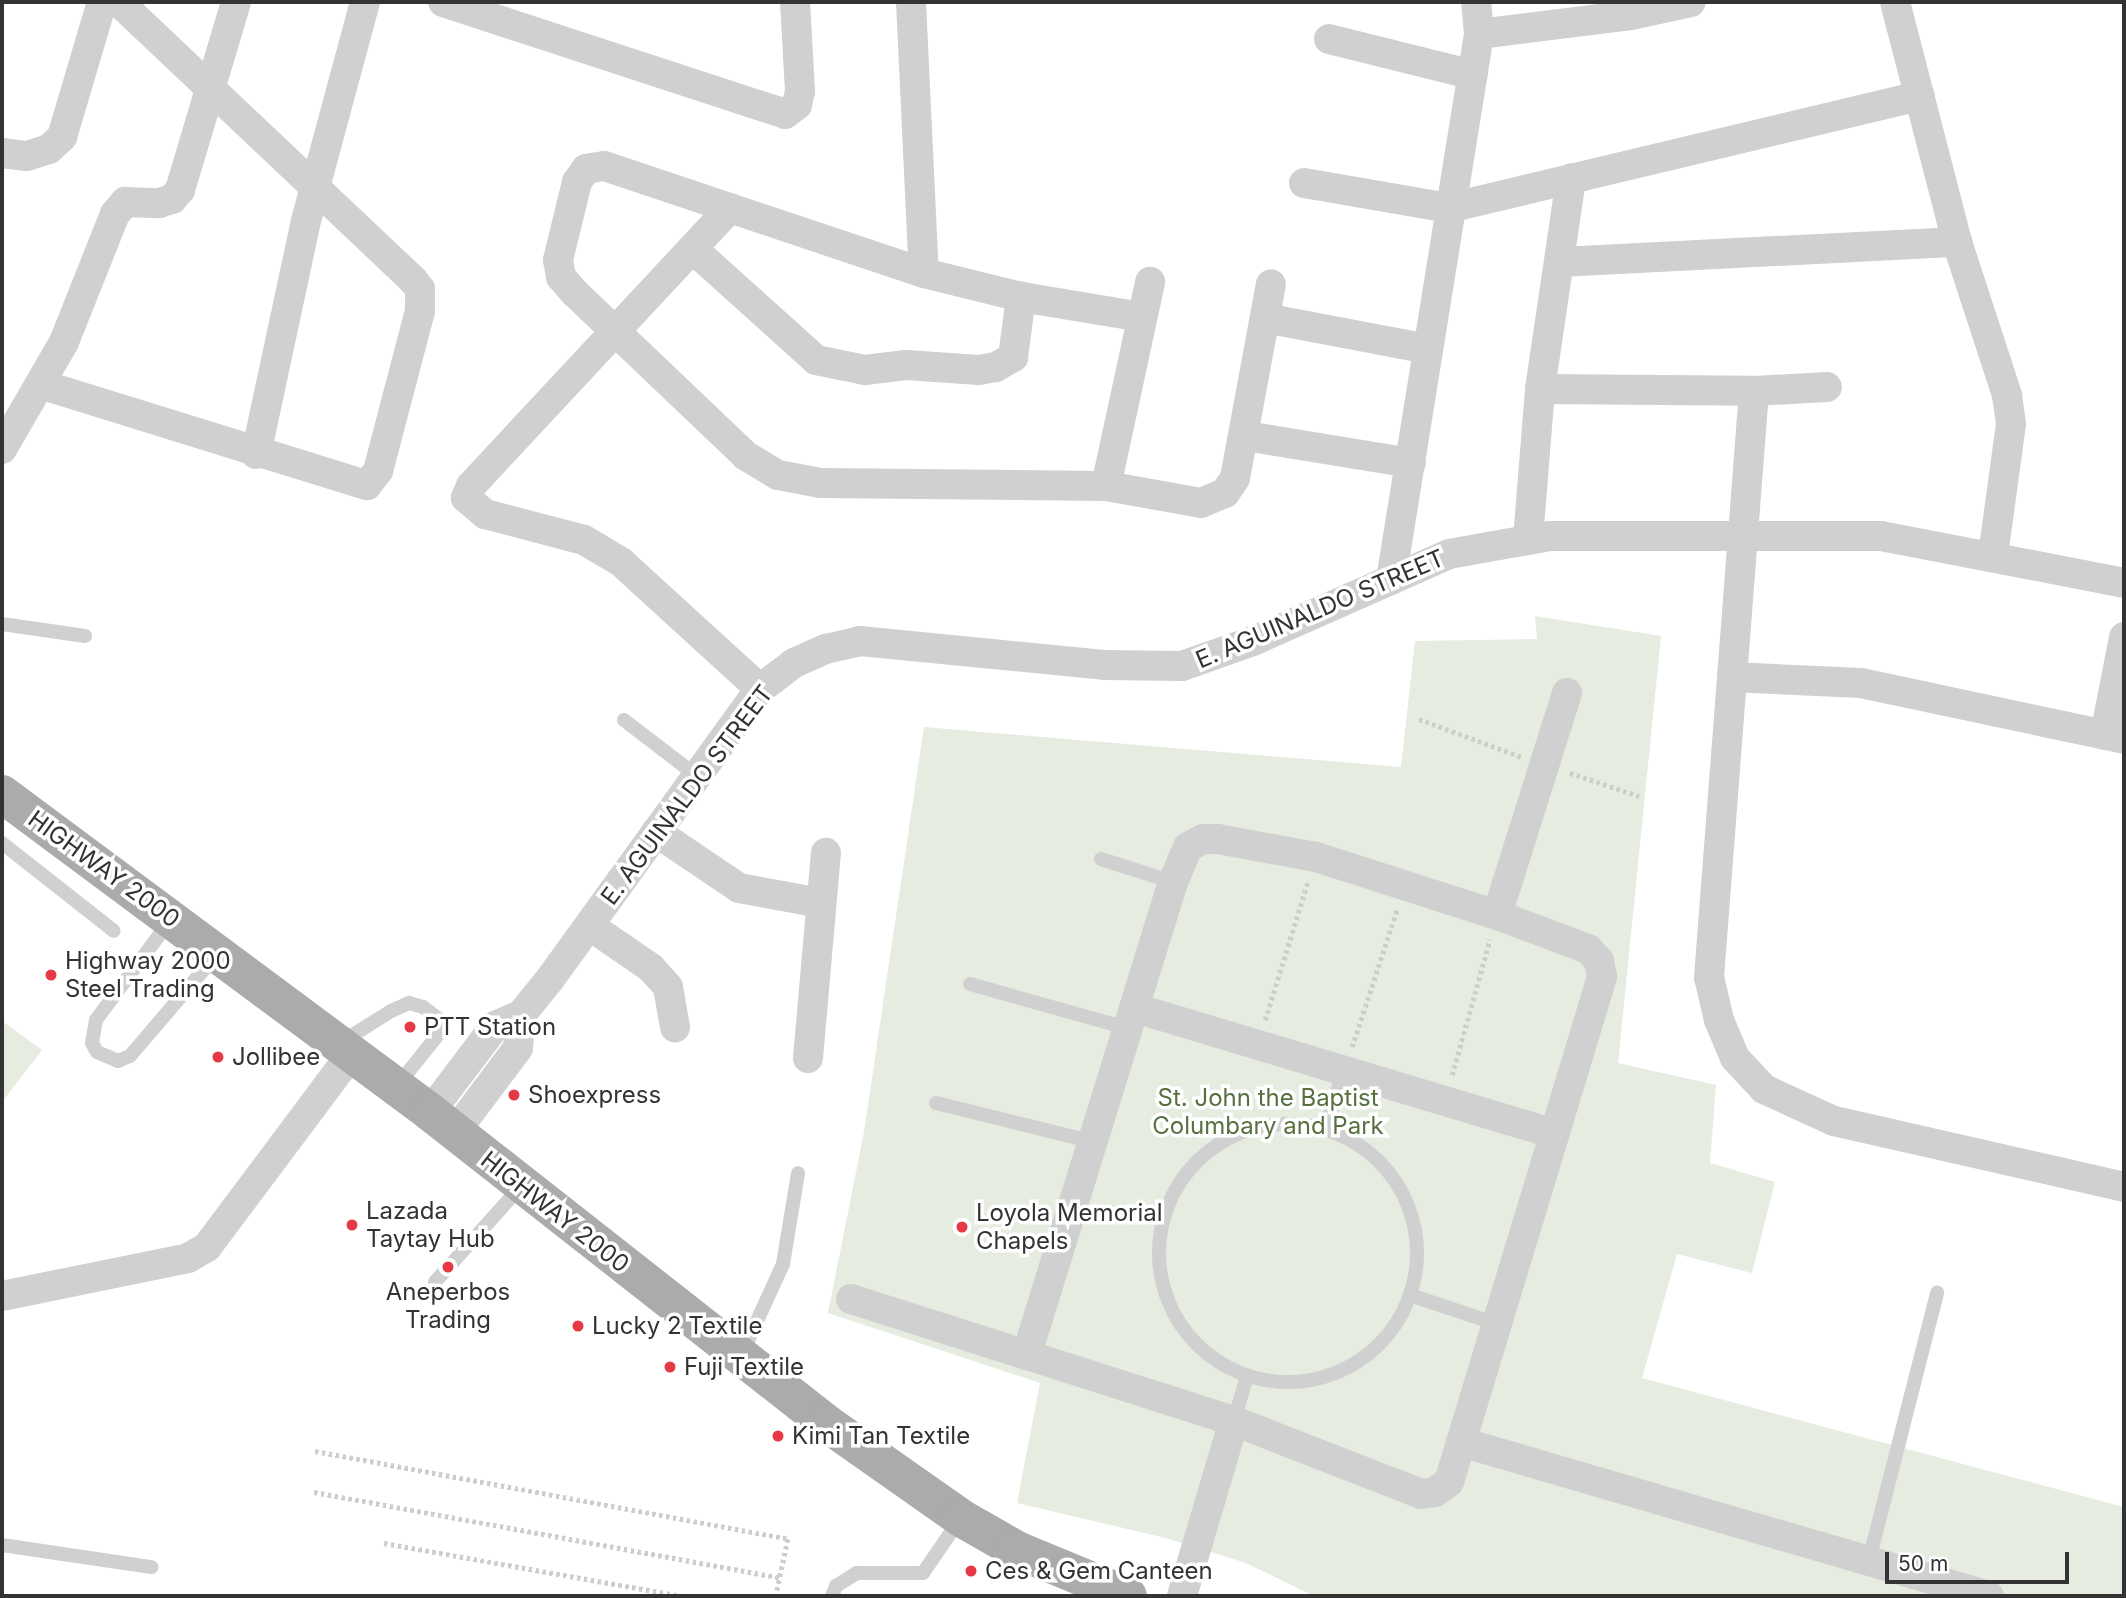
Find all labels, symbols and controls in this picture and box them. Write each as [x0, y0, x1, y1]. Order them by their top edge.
street label: E. AGUINALDO STREET [1191, 544, 1449, 674]
street label: E. AGUINALDO STREET [595, 680, 779, 910]
street label: HIGHWAY 2000 [23, 804, 185, 934]
place label: Highway 2000 Steel Trading [65, 947, 231, 1003]
marker: Highway 2000 Steel Trading [43, 967, 59, 983]
place label: PTT Station [424, 1013, 556, 1041]
marker: PTT Station [402, 1019, 418, 1035]
place label: Jollibee [232, 1043, 320, 1071]
marker: Jollibee [210, 1049, 226, 1065]
place label: Shoexpress [528, 1081, 661, 1109]
park label: St. John the Baptist Columbary and Park [1152, 1084, 1384, 1140]
marker: Shoexpress [506, 1087, 522, 1103]
street label: HIGHWAY 2000 [475, 1145, 635, 1279]
place label: Lazada Taytay Hub [366, 1197, 495, 1253]
place label: Loyola Memorial Chapels [976, 1199, 1163, 1255]
marker: Lazada Taytay Hub [344, 1217, 360, 1233]
marker: Loyola Memorial Chapels [954, 1219, 970, 1235]
marker: Aneperbos Trading [440, 1259, 456, 1275]
place label: Aneperbos Trading [386, 1278, 510, 1334]
place label: Lucky 2 Textile [592, 1312, 762, 1340]
marker: Lucky 2 Textile [570, 1318, 586, 1334]
place label: Fuji Textile [684, 1353, 804, 1381]
marker: Fuji Textile [662, 1359, 678, 1375]
place label: Kimi Tan Textile [792, 1422, 970, 1450]
marker: Kimi Tan Textile [770, 1428, 786, 1444]
scale bar [1888, 1538, 2072, 1582]
text: 50 m [1898, 1551, 1948, 1576]
place label: Ces & Gem Canteen [985, 1557, 1213, 1585]
marker: Ces & Gem Canteen [963, 1563, 979, 1579]

